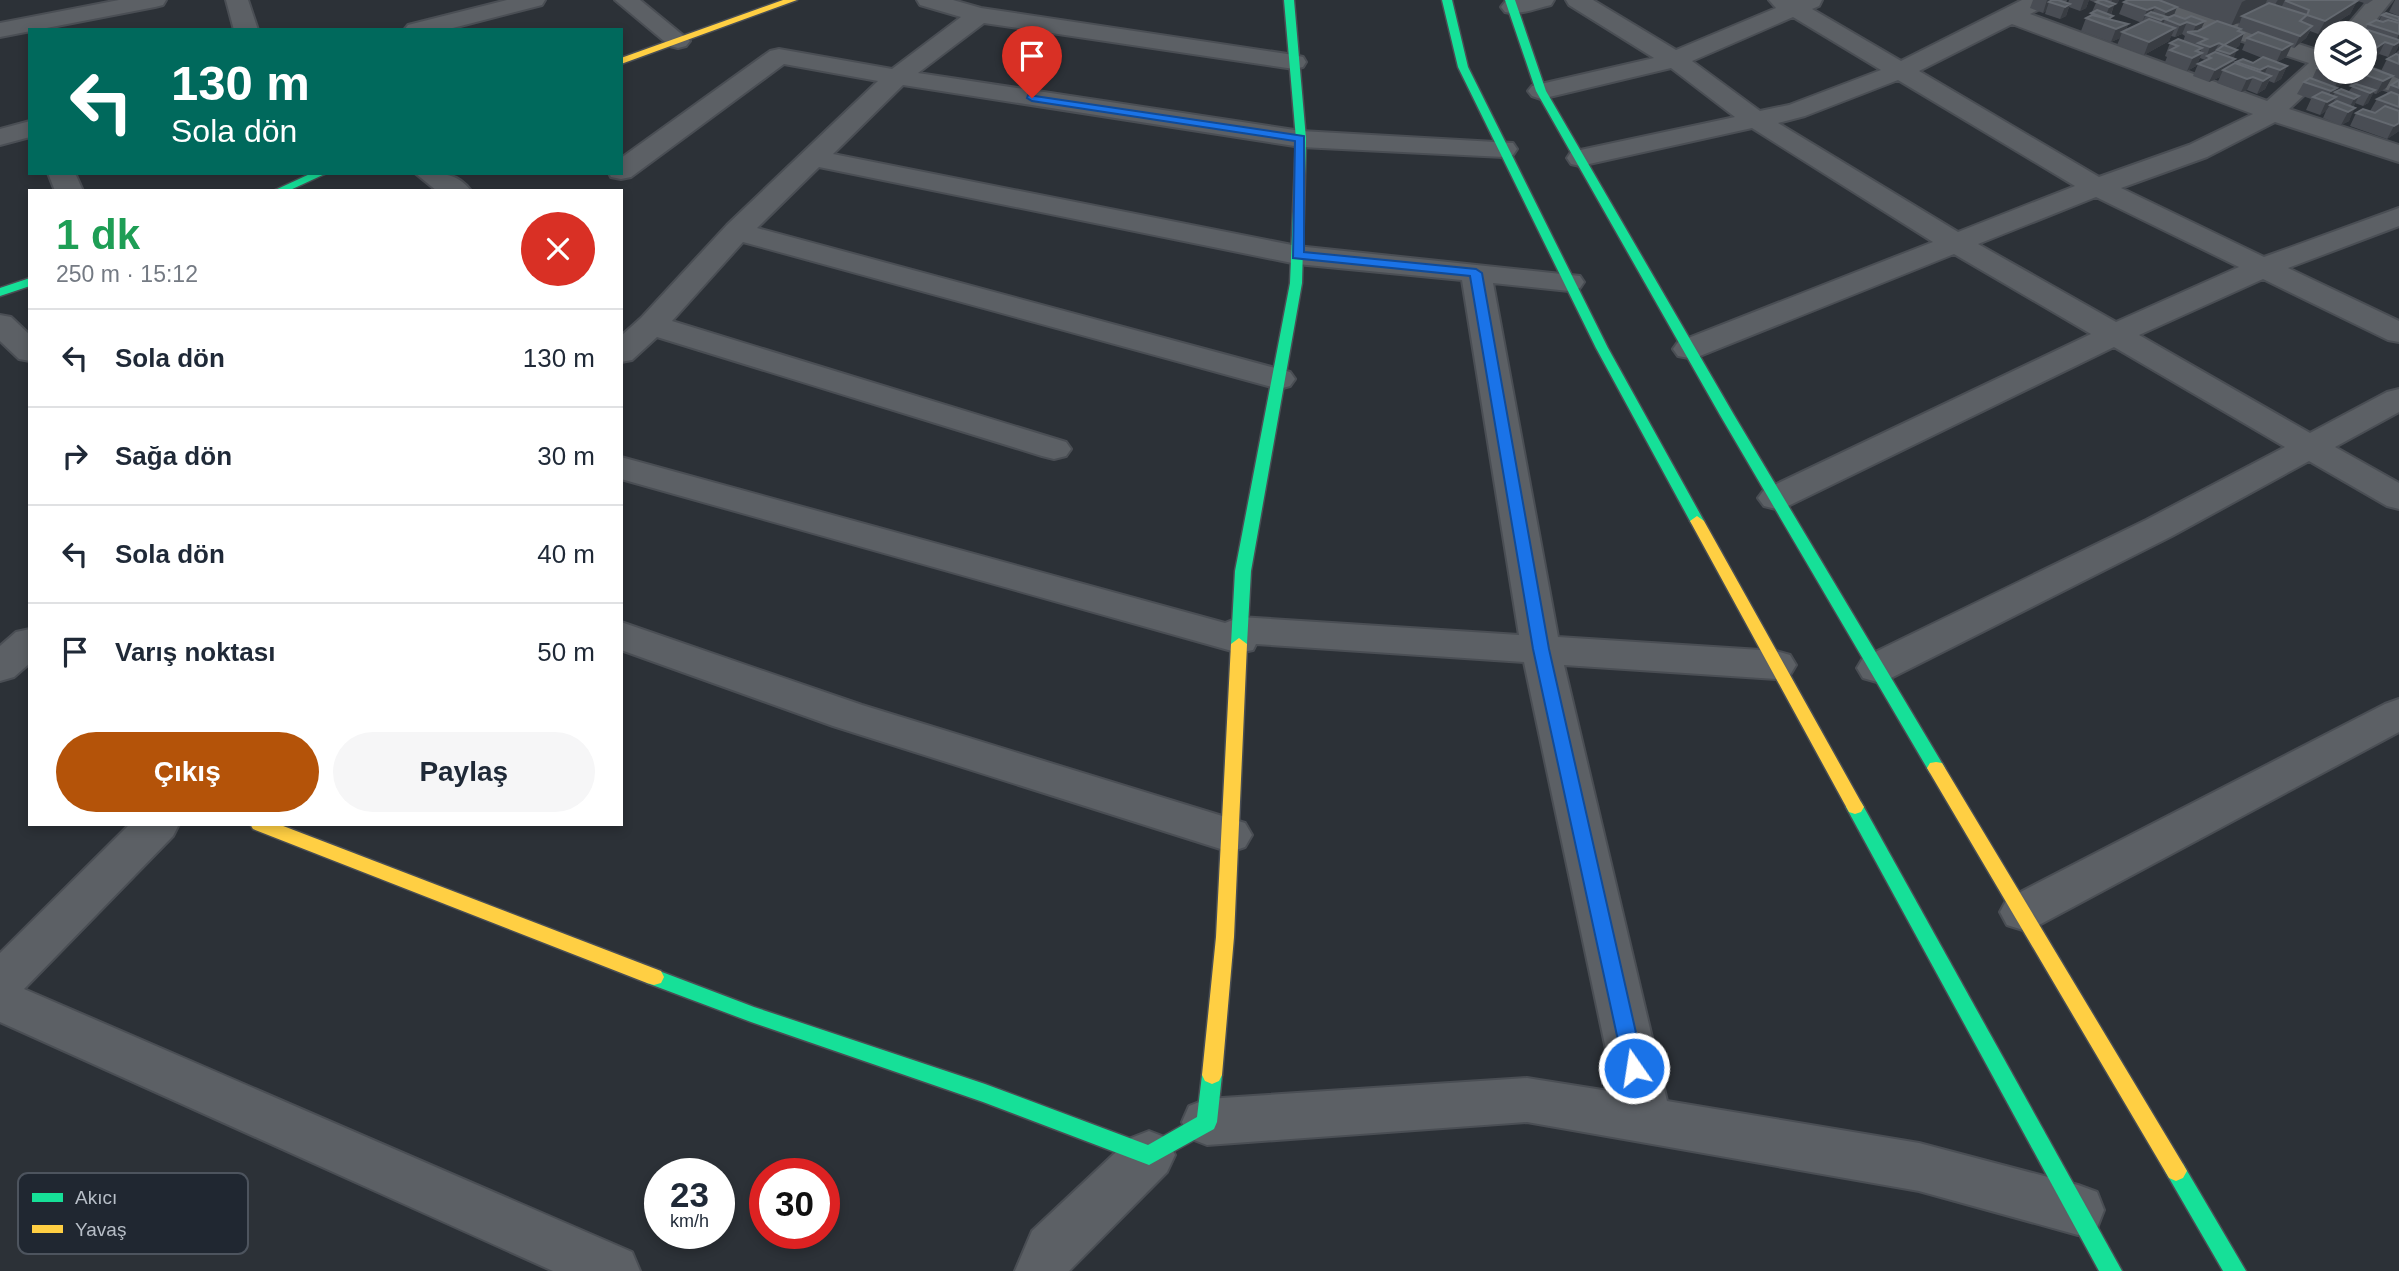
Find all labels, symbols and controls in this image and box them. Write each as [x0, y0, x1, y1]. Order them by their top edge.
map controls [2314, 21, 2377, 84]
button: layers [2314, 21, 2377, 84]
pin [1002, 26, 1062, 98]
icon: arrive [1013, 37, 1051, 75]
icon: left [56, 56, 147, 147]
text: 130 m [171, 56, 310, 110]
text: Sola dön [171, 113, 297, 149]
text: 1 dk [56, 211, 140, 258]
button: close [521, 212, 595, 286]
text: 250 m · 15:12 [56, 261, 198, 287]
icon: left [56, 339, 94, 377]
text: Sola dön [115, 343, 225, 373]
text: 130 m [523, 343, 595, 373]
icon: right [56, 437, 94, 475]
text: Sağa dön [115, 441, 232, 471]
text: 30 m [537, 441, 595, 471]
icon: left [56, 535, 94, 573]
text: Sola dön [115, 539, 225, 569]
text: 40 m [537, 539, 595, 569]
icon: arrive [56, 633, 94, 671]
text: Varış noktası [115, 637, 275, 667]
text: 50 m [537, 637, 595, 667]
button: Çıkış [56, 732, 319, 812]
button: Paylaş [333, 732, 595, 812]
position arrow [1597, 1031, 1671, 1105]
speed limit sign: 30 [749, 1158, 840, 1249]
legend [18, 1173, 248, 1254]
text: 23 [670, 1175, 709, 1214]
text: Akıcı [75, 1187, 117, 1208]
text: km/h [670, 1211, 709, 1231]
text: Yavaş [75, 1219, 126, 1240]

